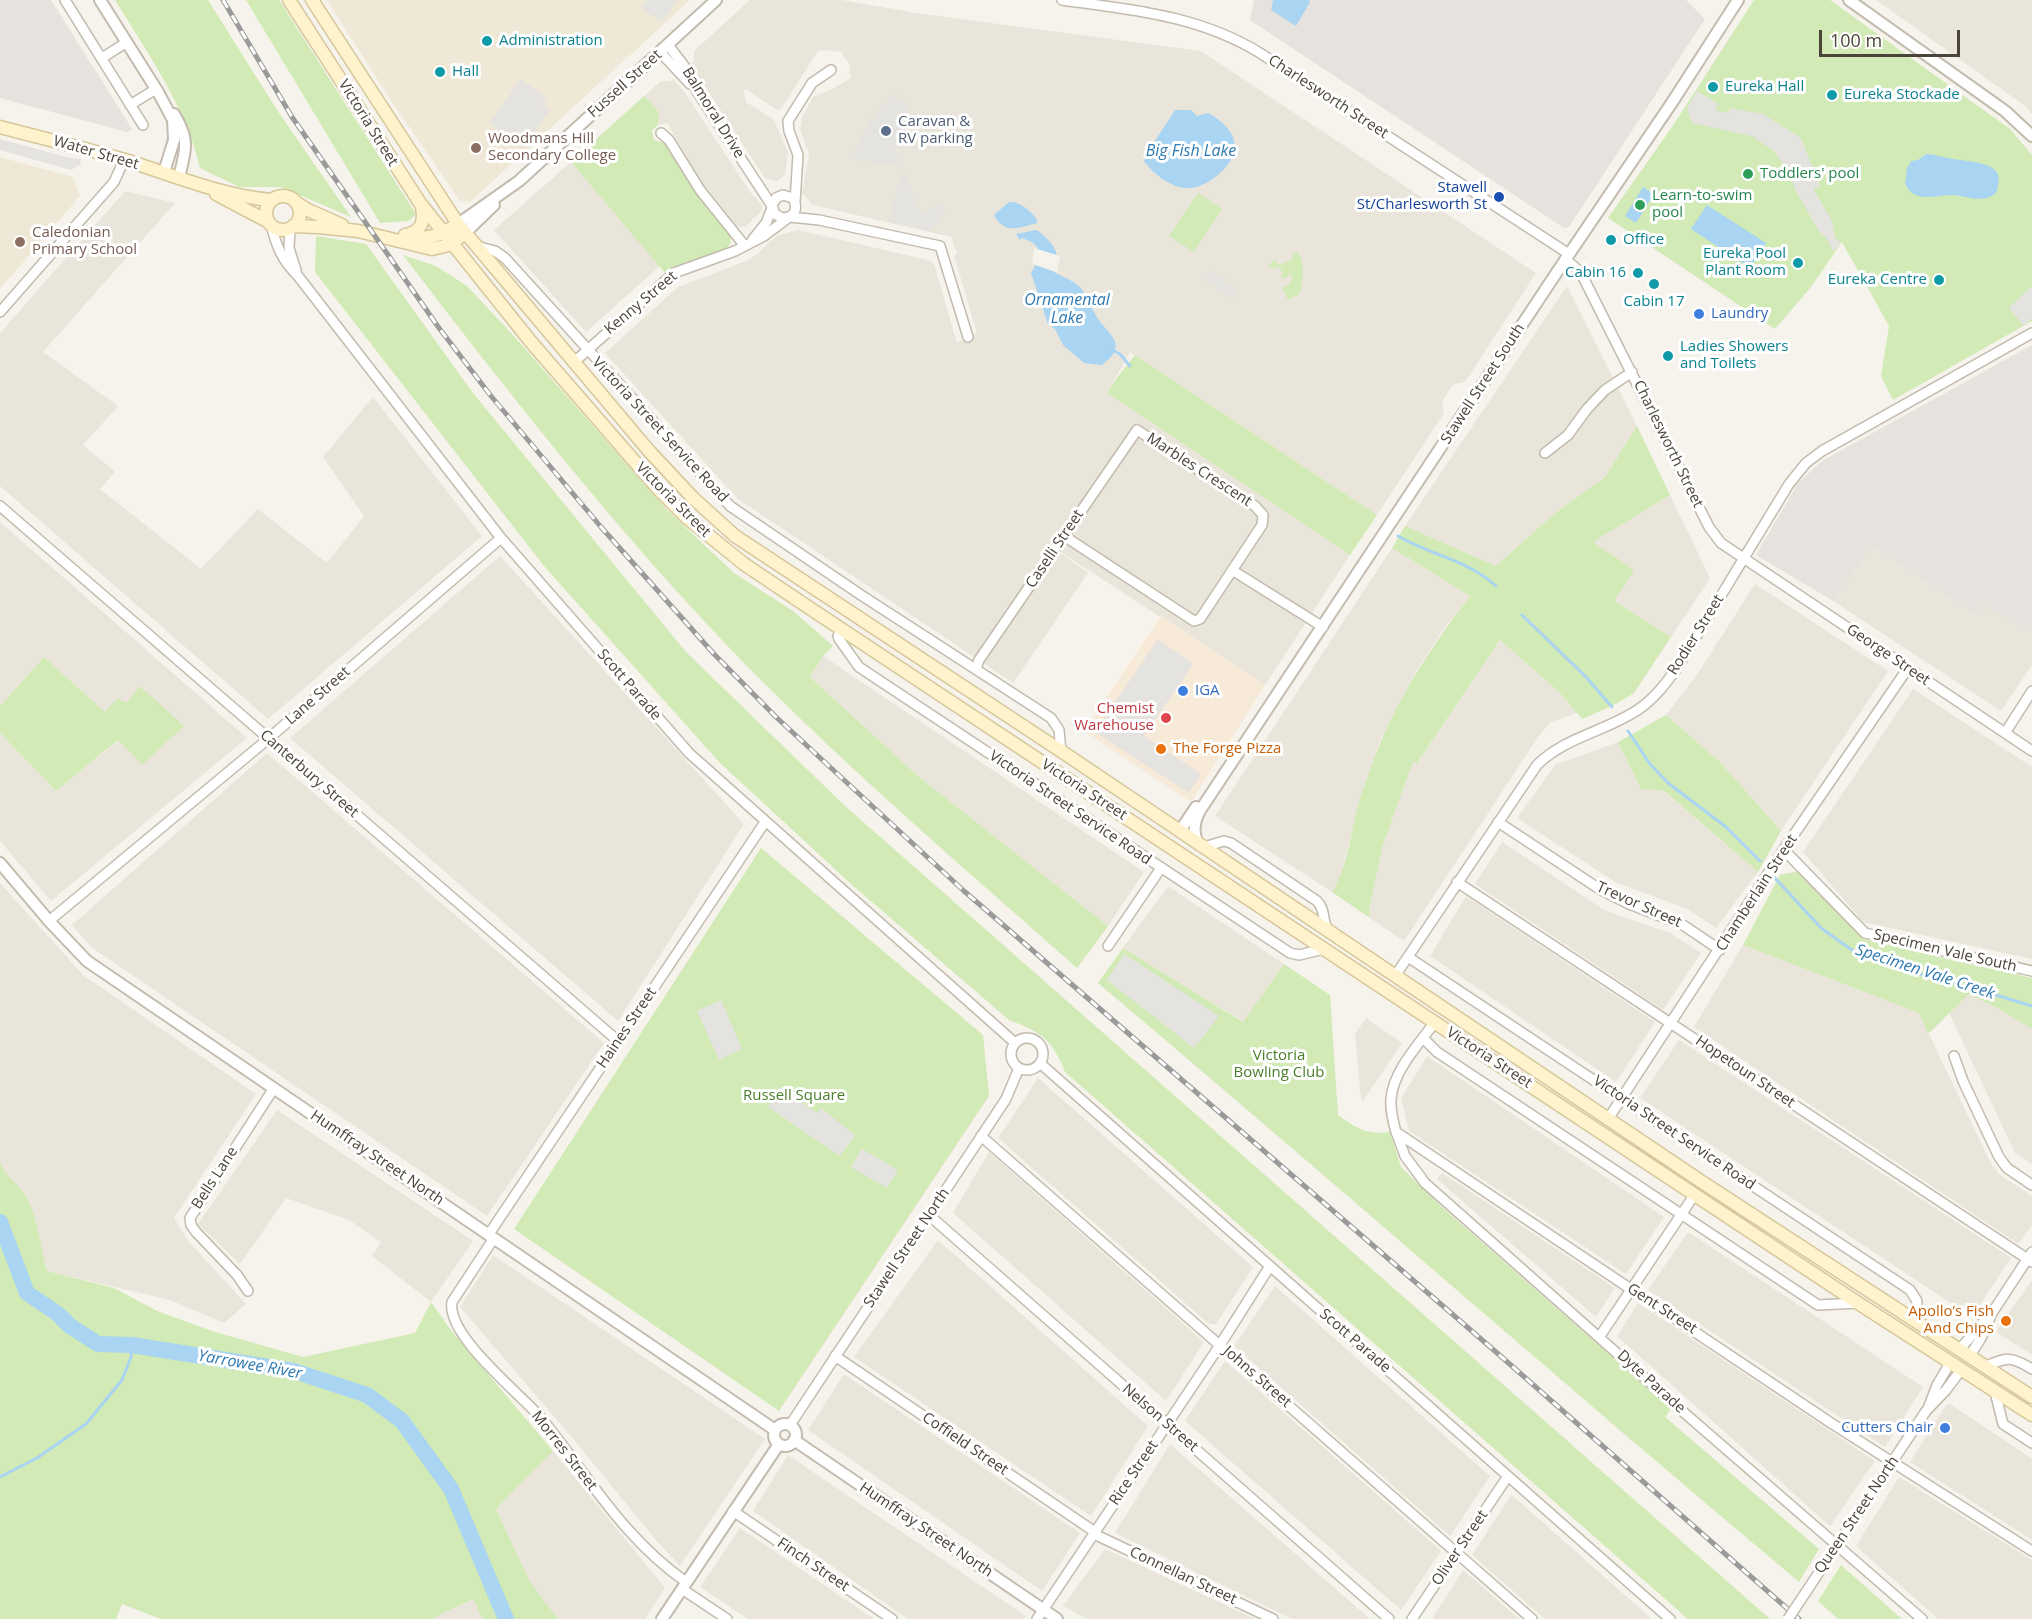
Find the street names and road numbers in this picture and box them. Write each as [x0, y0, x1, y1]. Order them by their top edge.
street label: Fussell Street [584, 46, 666, 122]
street label: Charlesworth Street [1265, 51, 1391, 143]
street label: Balmoral Drive [678, 64, 748, 162]
street label: Victoria Street [334, 77, 402, 169]
street label: Water Street [51, 132, 141, 174]
street label: Kenny Street [601, 267, 681, 339]
street label: Stawell Street South [1437, 320, 1529, 448]
street label: Victoria Street Service Road [588, 354, 732, 506]
street label: Charlesworth Street [1629, 377, 1707, 511]
street label: Marbles Crescent [1143, 429, 1255, 511]
street label: Victoria Street [632, 459, 714, 541]
street label: Caselli Street [1022, 506, 1088, 592]
street label: Rodier Street [1664, 591, 1728, 679]
street label: George Street [1843, 620, 1933, 690]
street label: Scott Parade [593, 646, 665, 724]
street label: Lane Street [282, 663, 354, 729]
street label: Canterbury Street [256, 726, 362, 822]
street label: Victoria Street Service Road [986, 747, 1154, 869]
street label: Victoria Street [1038, 756, 1130, 824]
street label: Chamberlain Street [1713, 831, 1801, 955]
street label: Trevor Street [1594, 878, 1684, 932]
street label: Specimen Vale South [1872, 926, 2018, 976]
street label: Haines Street [593, 984, 661, 1072]
street label: Victoria Street [1443, 1024, 1535, 1092]
street label: Hopetoun Street [1692, 1032, 1798, 1112]
street label: Victoria Street Service Road [1590, 1072, 1758, 1194]
street label: Humffray Street North [307, 1107, 447, 1209]
street label: Bells Lane [188, 1144, 242, 1212]
street label: Stawell Street North [860, 1185, 954, 1311]
street label: Gent Street [1624, 1280, 1700, 1338]
street label: Scott Parade [1316, 1305, 1394, 1377]
street label: Johns Street [1219, 1343, 1295, 1411]
street label: Dyte Parade [1613, 1347, 1689, 1417]
street label: Nelson Street [1118, 1380, 1202, 1456]
street label: Morres Street [527, 1408, 601, 1494]
street label: Coffield Street [919, 1409, 1011, 1479]
street label: Rice Street [1106, 1437, 1162, 1509]
street label: Queen Street North [1811, 1453, 1903, 1577]
street label: Humffray Street North [856, 1479, 996, 1581]
street label: Oliver Street [1428, 1507, 1492, 1589]
street label: Finch Street [774, 1534, 852, 1596]
street label: Connellan Street [1127, 1543, 1239, 1609]

